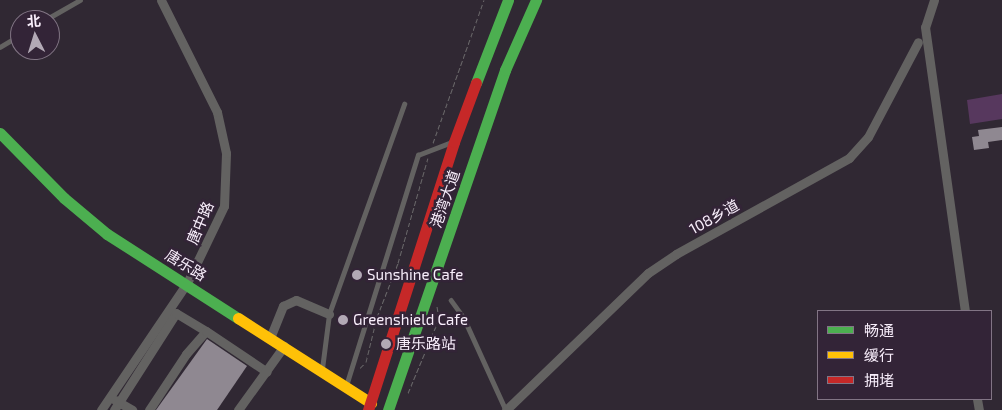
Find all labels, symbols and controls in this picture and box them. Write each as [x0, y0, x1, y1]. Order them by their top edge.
north arrow [10, 10, 60, 60]
text: 北 [26, 11, 41, 30]
street label: 港湾大道 [427, 168, 463, 230]
street label: 108乡道 [686, 196, 742, 238]
street label: 唐中路 [183, 199, 217, 247]
street label: 唐乐路 [162, 245, 210, 285]
place label: Sunshine Cafe [367, 266, 463, 284]
marker: Sunshine Cafe [351, 269, 363, 281]
legend [817, 310, 992, 400]
place label: Greenshield Cafe [353, 311, 468, 329]
marker: Greenshield Cafe [337, 314, 349, 326]
text: 畅通 [864, 321, 894, 339]
place label: 唐乐路站 [396, 335, 456, 353]
marker: 唐乐路站 [380, 338, 392, 350]
text: 缓行 [864, 346, 894, 364]
text: 拥堵 [864, 371, 894, 389]

